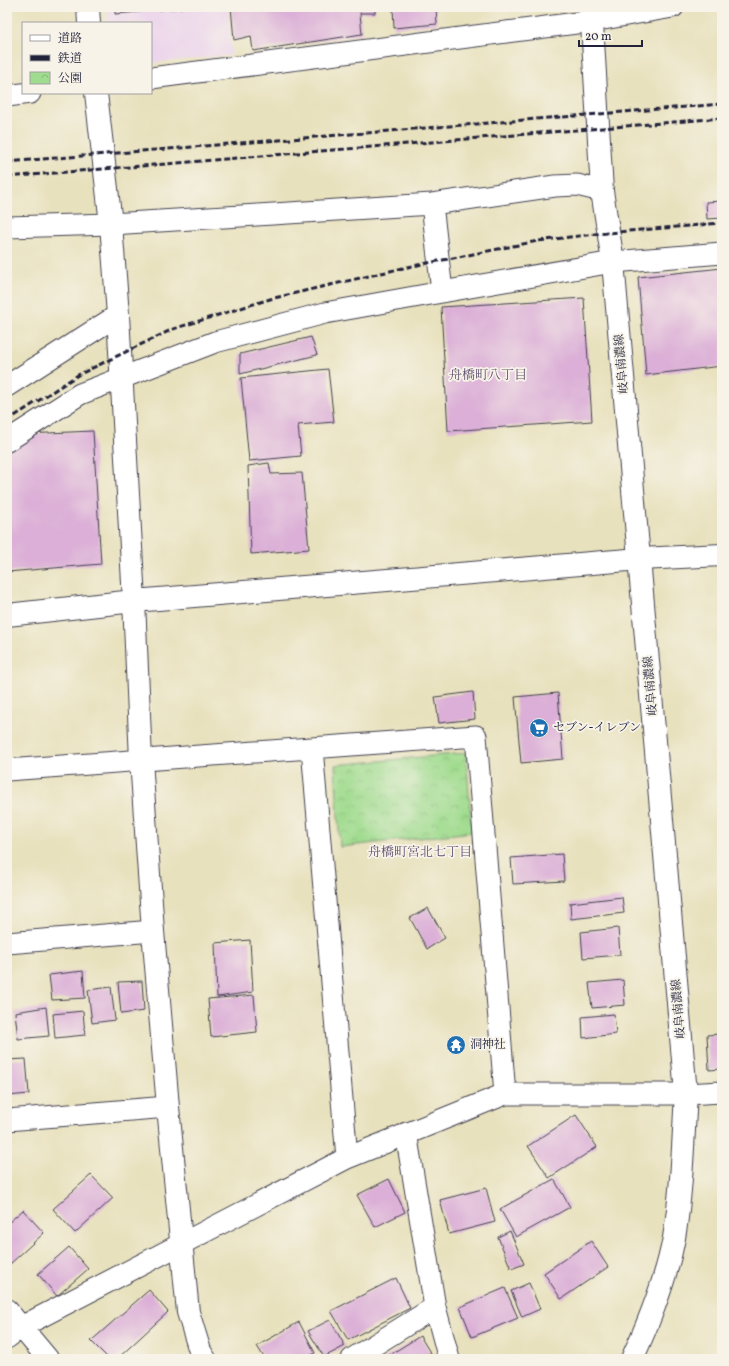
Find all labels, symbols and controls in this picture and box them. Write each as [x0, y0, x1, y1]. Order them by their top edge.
legend [22, 22, 152, 94]
scale bar [579, 22, 642, 48]
text: 20 m [585, 29, 612, 45]
text: 道路 [58, 31, 82, 47]
text: 鉄道 [57, 51, 82, 67]
text: 公園 [58, 71, 82, 87]
street label: 岐阜南濃線 [611, 333, 633, 395]
district label: 舟橋町八丁目 [449, 367, 527, 385]
street label: 岐阜南濃線 [640, 655, 662, 717]
supermarket icon: セブン-イレブン [528, 717, 550, 739]
place label: セブン-イレブン [553, 720, 641, 736]
district label: 舟橋町宮北七丁目 [368, 844, 472, 862]
street label: 岐阜南濃線 [668, 978, 690, 1040]
temple icon: 洞神社 [445, 1034, 467, 1056]
place label: 洞神社 [470, 1037, 506, 1053]

